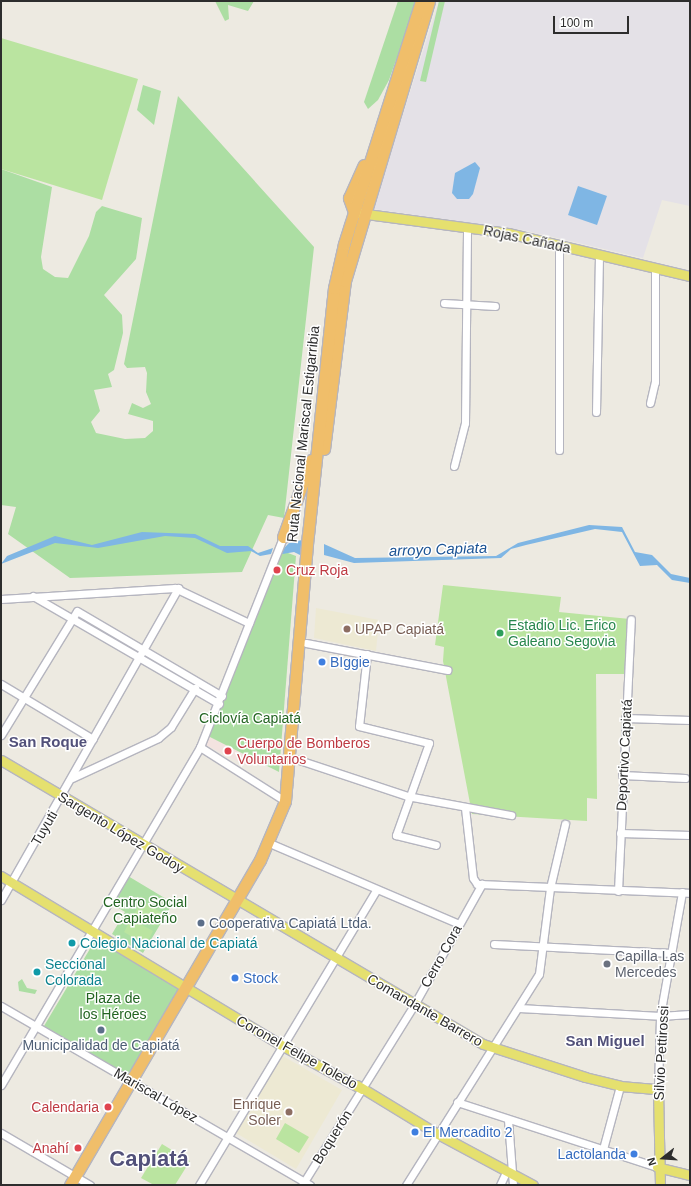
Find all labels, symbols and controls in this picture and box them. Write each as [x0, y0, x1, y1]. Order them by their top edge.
scale bar [555, 8, 631, 34]
text: 100 m [560, 16, 593, 30]
street label: Rojas Cañada [482, 222, 572, 256]
street label: Ruta Nacional Mariscal Estigarribia [283, 325, 323, 543]
water label: arroyo Capiata [389, 538, 487, 560]
place label: Cruz Roja [286, 562, 348, 578]
marker: Cruz Roja [271, 564, 283, 576]
place label: Estadio Lic. Erico Galeano Segovia [508, 617, 616, 650]
place label: UPAP Capiatá [355, 621, 444, 637]
marker: UPAP Capiatá [342, 624, 352, 634]
marker: Estadio Lic. Erico Galeano Segovia [495, 628, 505, 638]
place label: BIggie [330, 654, 370, 670]
marker: BIggie [317, 657, 327, 667]
street label: Deportivo Capiatá [613, 699, 635, 811]
park label: Ciclovía Capiatá [199, 710, 301, 726]
district label: San Roque [9, 733, 87, 751]
place label: Cuerpo de Bomberos Voluntarios [237, 735, 370, 768]
marker: Cuerpo de Bomberos Voluntarios [222, 745, 234, 757]
street label: Sargento López Godoy [55, 788, 187, 876]
street label: Tuyuti [27, 808, 61, 848]
park label: Centro Social Capiateño [103, 894, 187, 926]
place label: Cooperativa Capiatá Ltda. [209, 915, 372, 931]
marker: Cooperativa Capiatá Ltda. [196, 918, 206, 928]
street label: Cerro Cora [417, 922, 465, 990]
place label: Colegio Nacional de Capiatá [80, 935, 257, 951]
marker: Colegio Nacional de Capiatá [67, 938, 77, 948]
place label: Capilla Las Mercedes [615, 948, 684, 980]
place label: Seccional Colorada [45, 956, 106, 988]
marker: Capilla Las Mercedes [602, 959, 612, 969]
marker: Seccional Colorada [32, 967, 42, 977]
place label: Stock [243, 970, 278, 986]
street label: Comandante Barrero [364, 970, 486, 1050]
marker: Stock [230, 973, 240, 983]
park label: Plaza de los Héroes [80, 990, 146, 1022]
street label: Silvio Pettirossi [650, 1005, 672, 1101]
street label: Coronel Felipe Toledo [233, 1012, 361, 1092]
marker: Municipalidad de Capiatá [96, 1025, 106, 1035]
district label: San Miguel [565, 1032, 645, 1050]
place label: Municipalidad de Capiatá [22, 1037, 180, 1053]
street label: Mariscal López [111, 1064, 201, 1126]
place label: Enrique Soler [233, 1096, 281, 1128]
place label: Calendaria [31, 1099, 99, 1115]
marker: Calendaria [102, 1101, 114, 1113]
marker: Enrique Soler [284, 1107, 294, 1117]
street label: Boquerón [309, 1107, 355, 1167]
place label: El Mercadito 2 [423, 1124, 512, 1140]
marker: El Mercadito 2 [410, 1127, 420, 1137]
north arrow [643, 1138, 683, 1178]
place label: Anahí [32, 1140, 69, 1156]
marker: Anahí [72, 1142, 84, 1154]
district label: Capiatá [109, 1146, 189, 1172]
place label: Lactolanda [557, 1146, 626, 1162]
marker: Lactolanda [629, 1149, 639, 1159]
text: N [645, 1156, 658, 1167]

